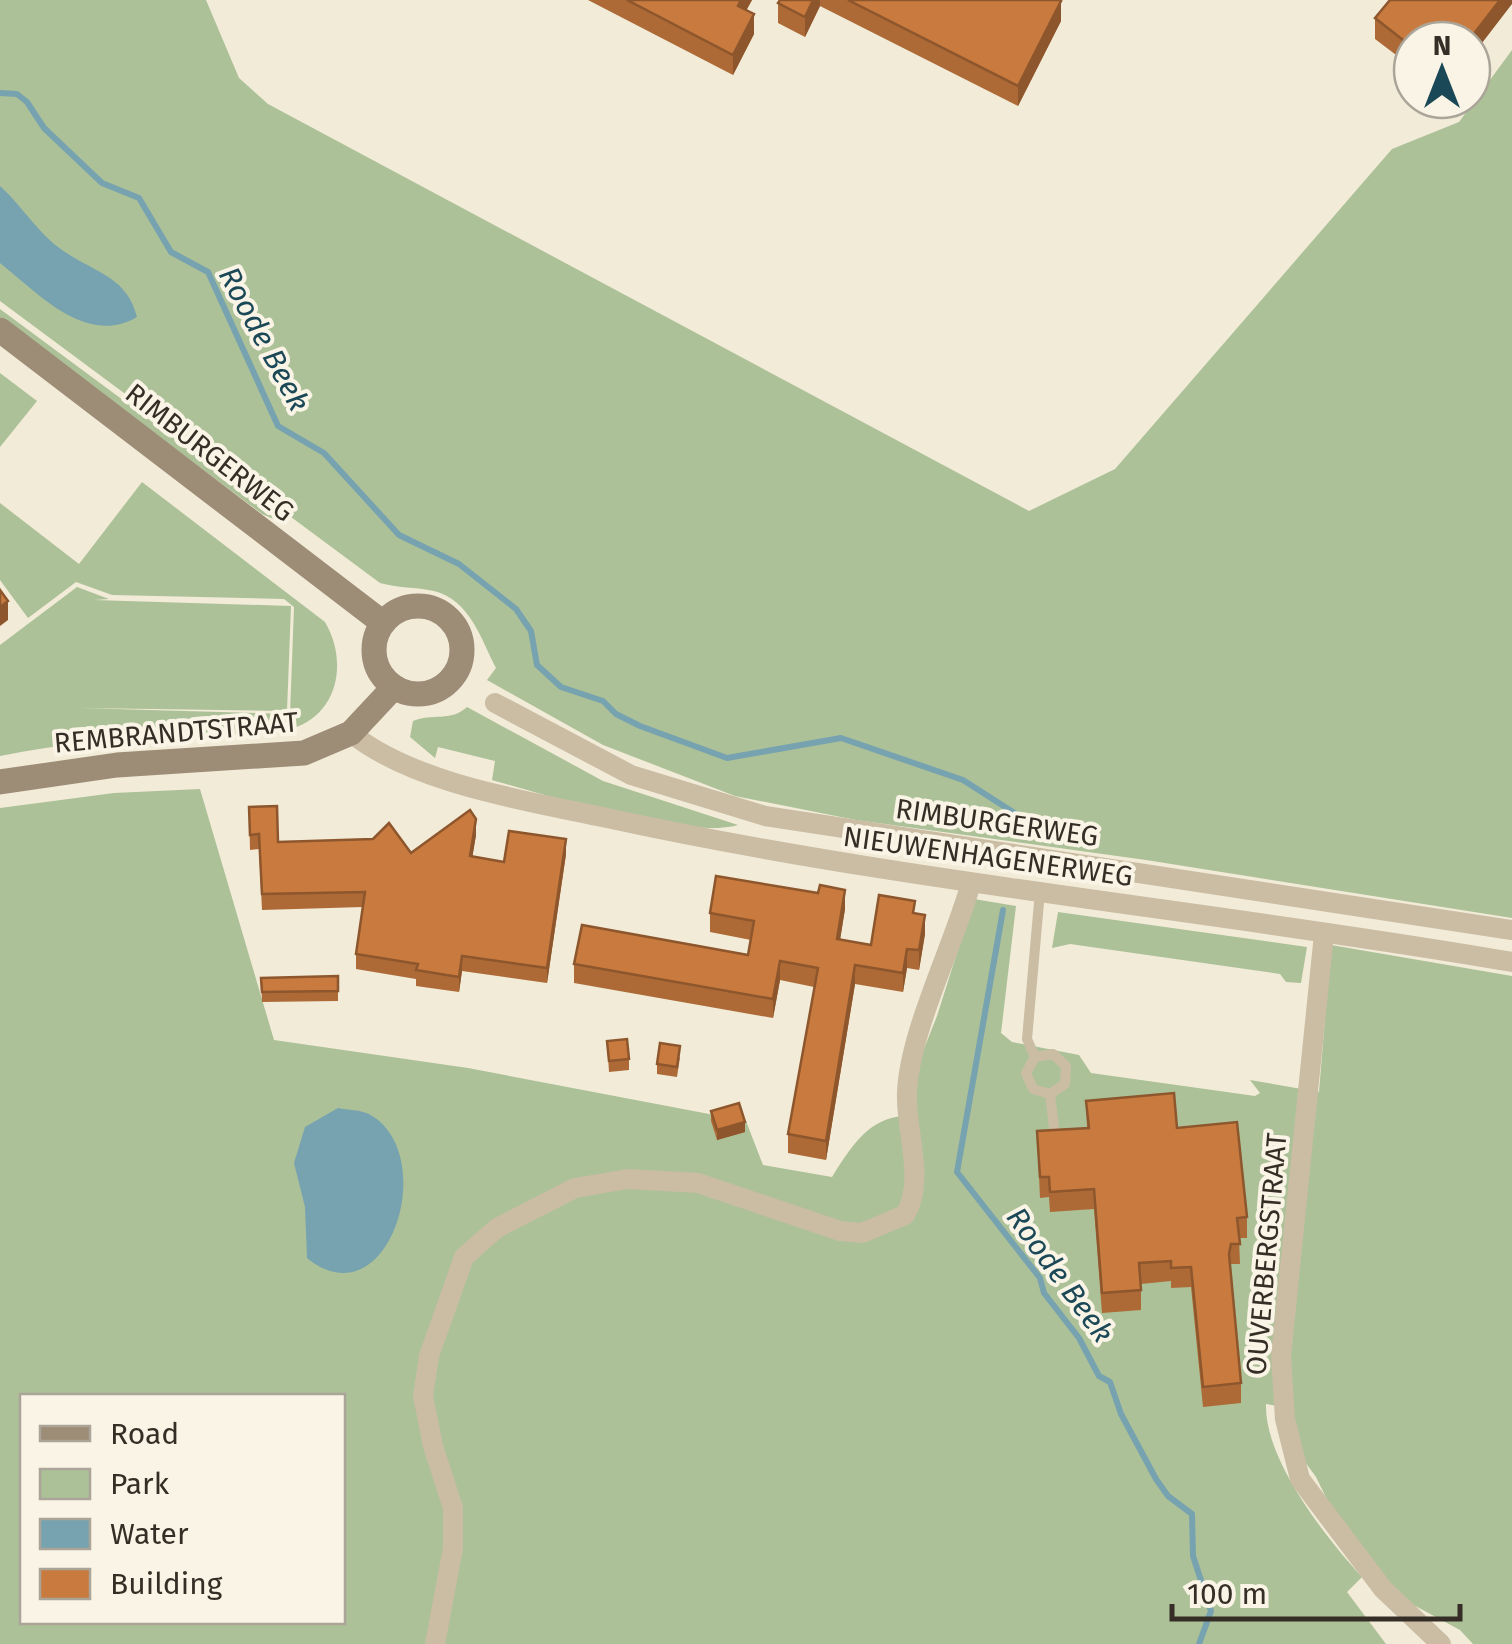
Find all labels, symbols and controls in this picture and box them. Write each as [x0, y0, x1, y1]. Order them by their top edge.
north arrow [1392, 20, 1492, 120]
text: N [1433, 29, 1451, 62]
water label: Roode Beek [211, 261, 317, 417]
street label: RIMBURGERWEG [119, 377, 300, 528]
street label: REMBRANDTSTRAAT [53, 705, 300, 760]
street label: RIMBURGERWEG [893, 792, 1100, 853]
street label: NIEUWENHAGENERWEG [841, 820, 1135, 893]
street label: OUVERBERGSTRAAT [1239, 1131, 1294, 1377]
water label: Roode Beek [999, 1200, 1121, 1350]
legend [20, 1394, 345, 1624]
text: Road [110, 1416, 179, 1452]
text: Park [110, 1466, 170, 1502]
text: Water [110, 1516, 189, 1552]
scale bar [1172, 1559, 1460, 1621]
text: Building [110, 1566, 223, 1602]
text: 100 m [1187, 1576, 1267, 1612]

